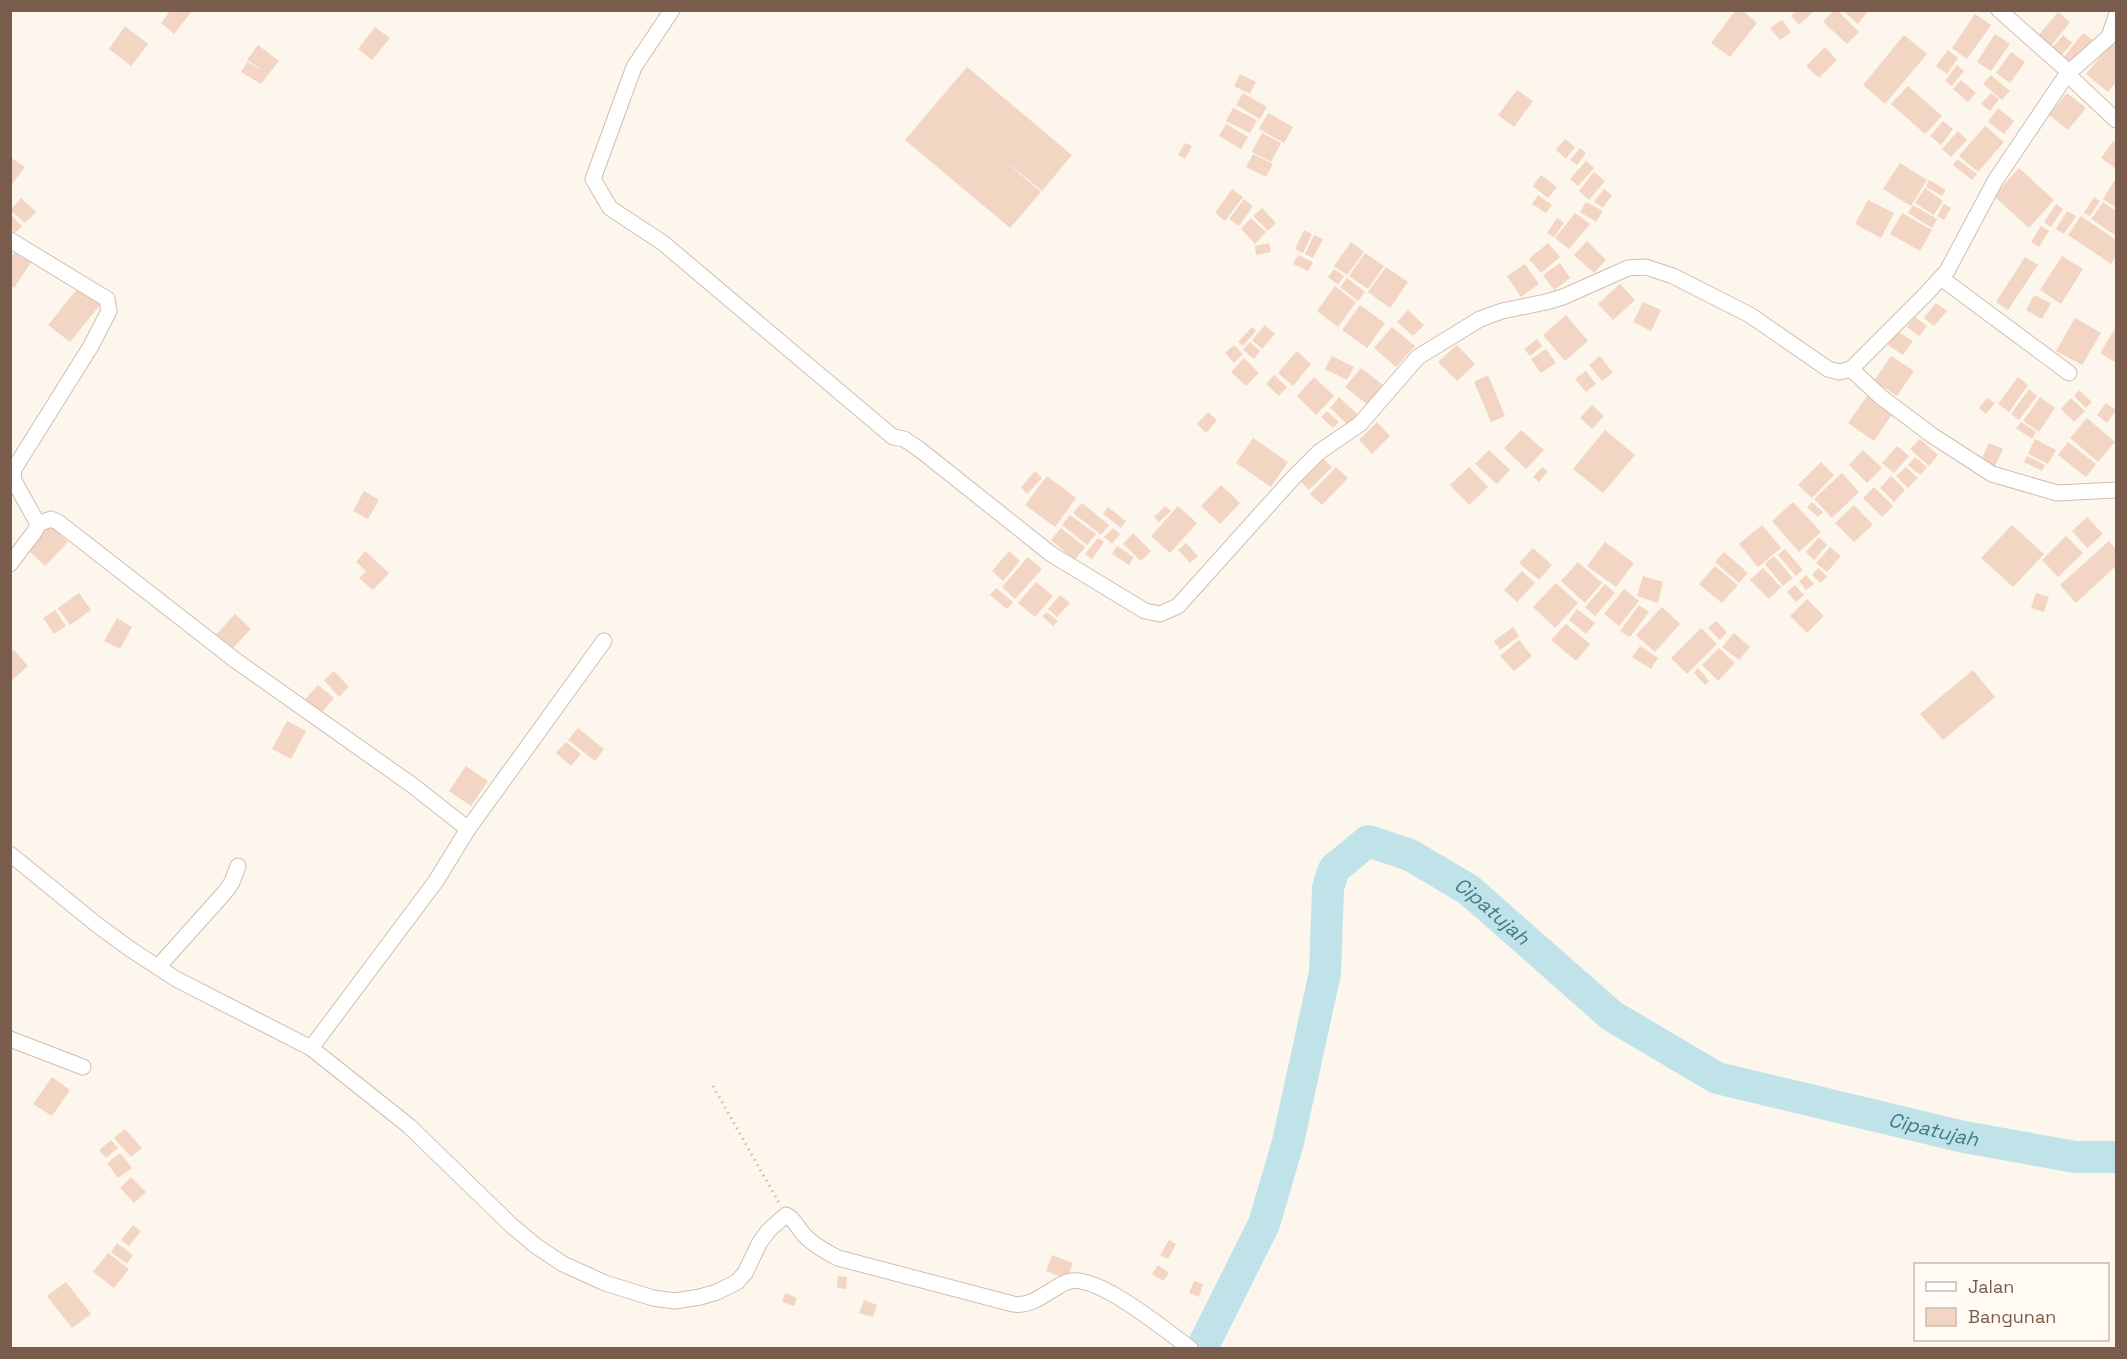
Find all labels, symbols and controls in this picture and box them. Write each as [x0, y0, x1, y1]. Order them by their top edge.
water label: Cipatujah [1450, 871, 1536, 951]
water label: Cipatujah [1886, 1106, 1981, 1152]
legend [1914, 1263, 2109, 1341]
text: Jalan [1968, 1275, 2014, 1298]
text: Bangunan [1968, 1305, 2056, 1328]

